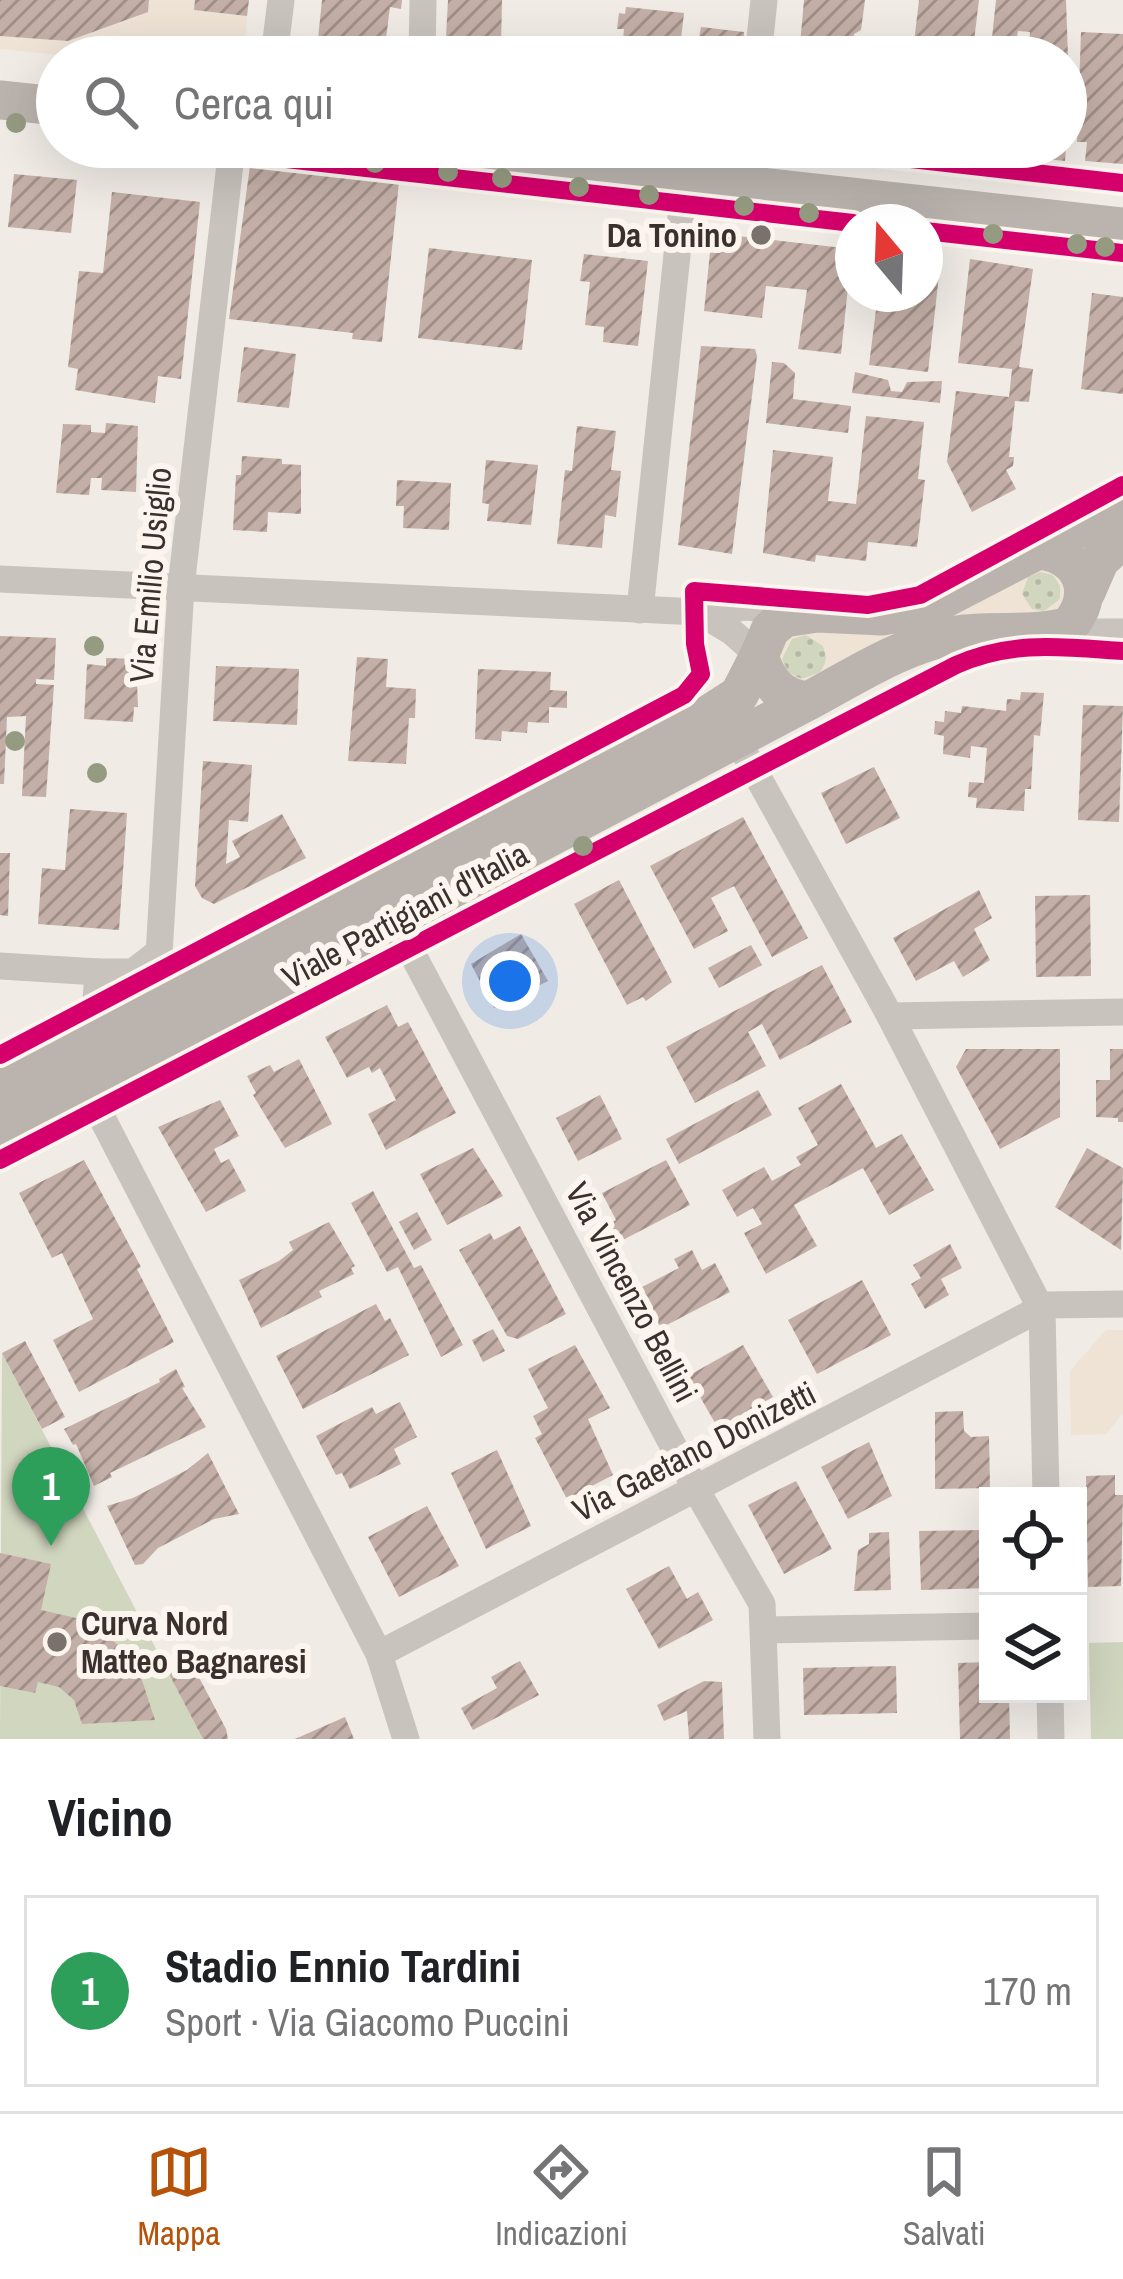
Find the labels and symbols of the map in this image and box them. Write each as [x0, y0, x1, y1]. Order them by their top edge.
north arrow [835, 204, 943, 312]
place label: Da Tonino [607, 213, 737, 257]
marker: Da Tonino [748, 222, 774, 248]
street label: Via Emilio Usiglio [119, 465, 181, 685]
street label: Viale Partigiani d'Italia [274, 832, 536, 998]
your location [480, 951, 540, 1011]
street label: Via Vincenzo Bellini [556, 1174, 708, 1410]
street label: Via Gaetano Donizetti [565, 1371, 823, 1531]
pin: 1 [12, 1447, 90, 1546]
place label: Curva Nord Matteo Bagnaresi [81, 1601, 307, 1683]
marker: Curva Nord Matteo Bagnaresi [44, 1629, 70, 1655]

